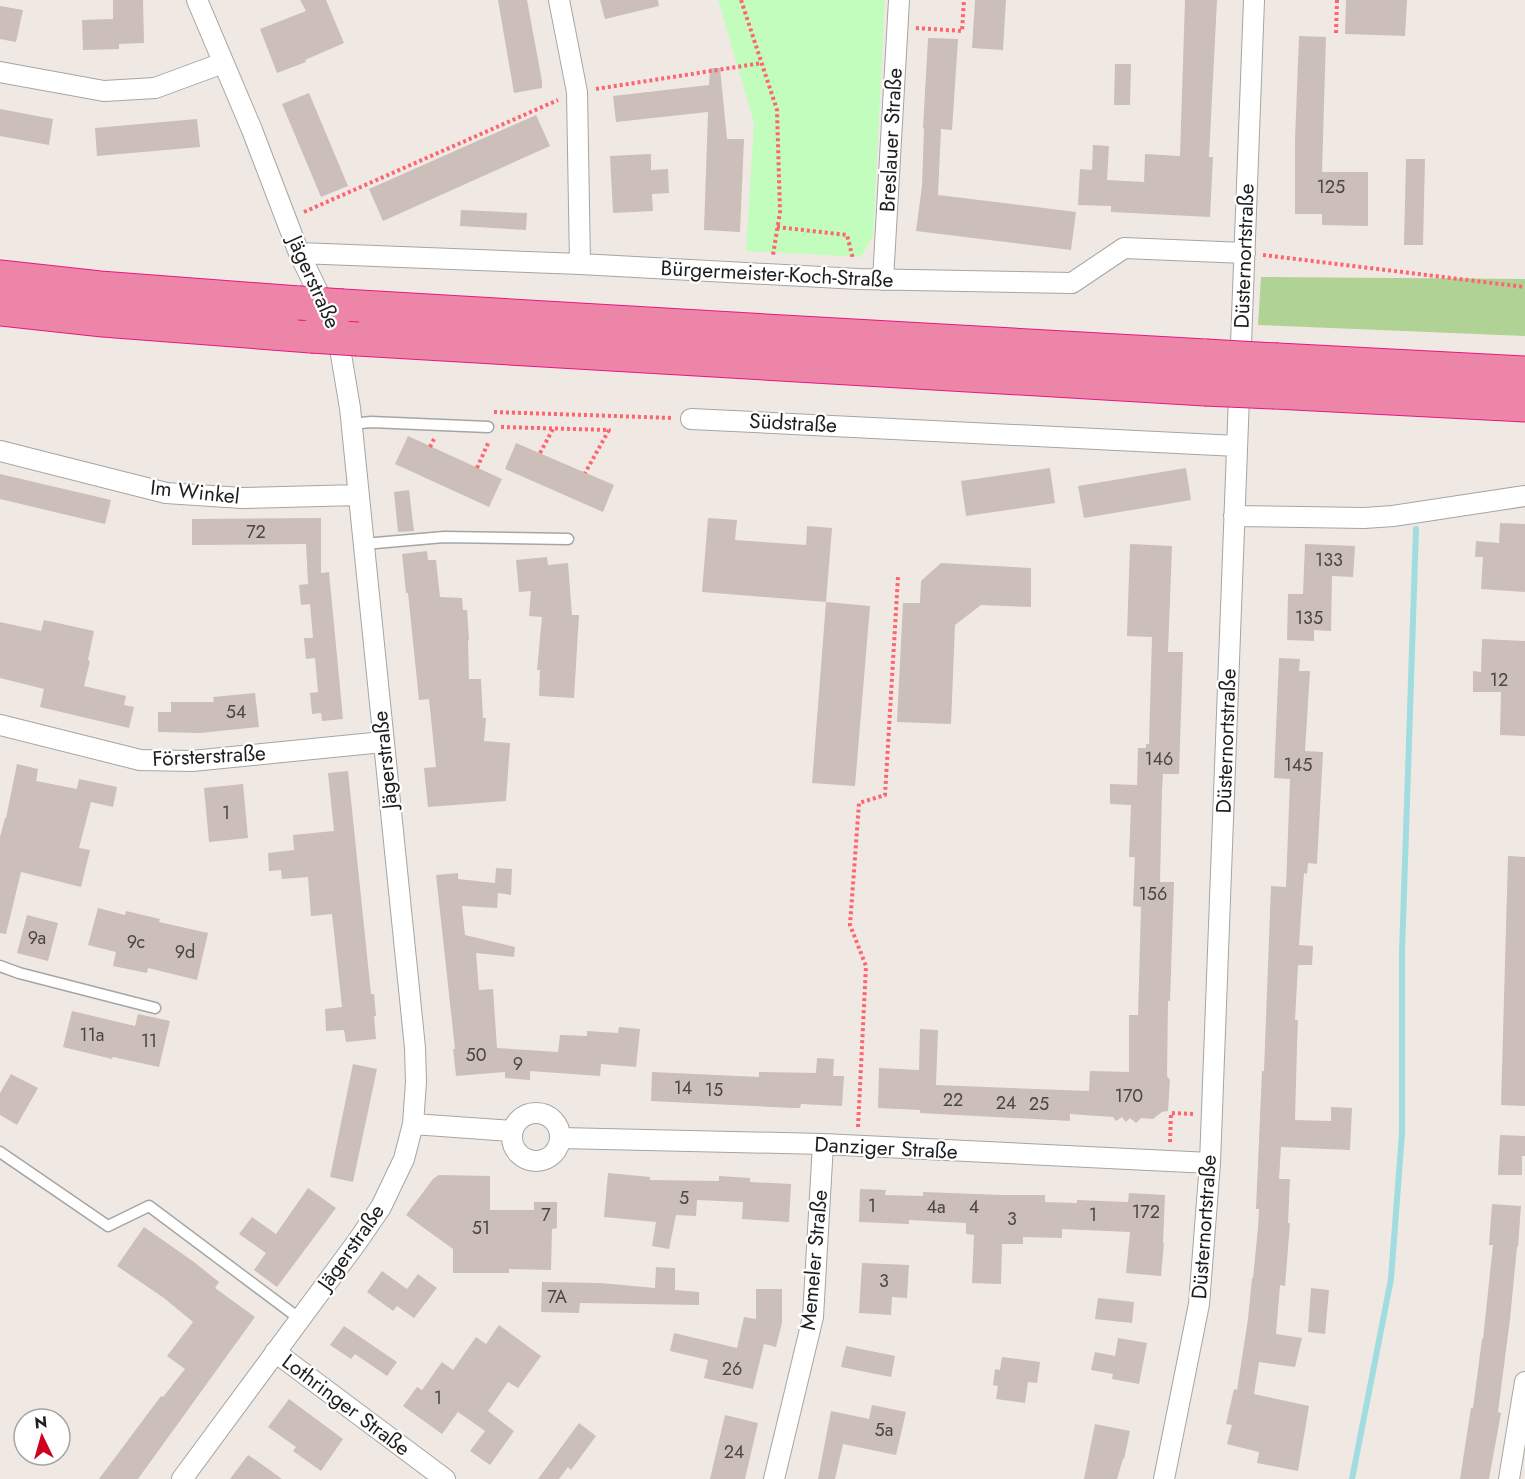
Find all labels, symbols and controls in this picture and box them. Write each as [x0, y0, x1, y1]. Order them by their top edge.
street label: Breslauer Straße [872, 67, 910, 213]
house number: 125 [1317, 174, 1345, 200]
street label: Düsternortstraße [1226, 183, 1262, 329]
street label: Jägerstraße [279, 228, 348, 333]
street label: Bürgermeister-Koch-Straße [660, 253, 894, 295]
street label: Südstraße [748, 406, 838, 440]
street label: Im Winkel [149, 472, 241, 512]
house number: 72 [246, 519, 266, 545]
house number: 133 [1315, 547, 1343, 573]
house number: 135 [1295, 605, 1323, 631]
house number: 12 [1490, 667, 1508, 693]
street label: Düsternortstraße [1208, 668, 1244, 814]
house number: 54 [226, 699, 246, 725]
street label: Jägerstraße [365, 709, 405, 814]
street label: Försterstraße [152, 738, 267, 774]
house number: 146 [1145, 746, 1173, 772]
house number: 145 [1284, 752, 1312, 778]
house number: 1 [222, 800, 230, 826]
house number: 156 [1139, 881, 1167, 907]
house number: 9a [28, 925, 46, 951]
house number: 9c [127, 929, 145, 955]
house number: 9d [175, 939, 195, 965]
house number: 11a [80, 1022, 104, 1048]
house number: 11 [141, 1028, 157, 1054]
house number: 50 [466, 1042, 487, 1068]
house number: 9 [513, 1051, 523, 1077]
house number: 14 [674, 1075, 692, 1101]
house number: 15 [705, 1077, 723, 1103]
house number: 170 [1115, 1083, 1143, 1109]
house number: 22 [943, 1087, 963, 1113]
house number: 24 [996, 1090, 1016, 1116]
house number: 25 [1029, 1091, 1049, 1117]
street label: Danziger Straße [814, 1129, 959, 1167]
street label: Düsternortstraße [1184, 1153, 1224, 1300]
house number: 5 [679, 1185, 689, 1211]
street label: Memeler Straße [793, 1188, 835, 1331]
house number: 1 [868, 1193, 876, 1219]
house number: 4a [926, 1194, 946, 1220]
house number: 4 [969, 1194, 979, 1220]
street label: Jägerstraße [309, 1198, 392, 1298]
house number: 172 [1132, 1199, 1160, 1225]
house number: 7 [541, 1202, 551, 1228]
house number: 1 [1089, 1202, 1097, 1228]
house number: 3 [1007, 1206, 1017, 1232]
house number: 51 [472, 1215, 490, 1241]
house number: 3 [879, 1268, 889, 1294]
house number: 7A [547, 1284, 567, 1310]
street label: Lothringer Straße [276, 1347, 416, 1463]
house number: 26 [722, 1356, 742, 1382]
house number: 1 [434, 1385, 442, 1411]
north arrow [12, 1407, 72, 1467]
text: N [33, 1411, 48, 1435]
house number: 5a [875, 1417, 893, 1443]
house number: 24 [724, 1439, 744, 1465]

